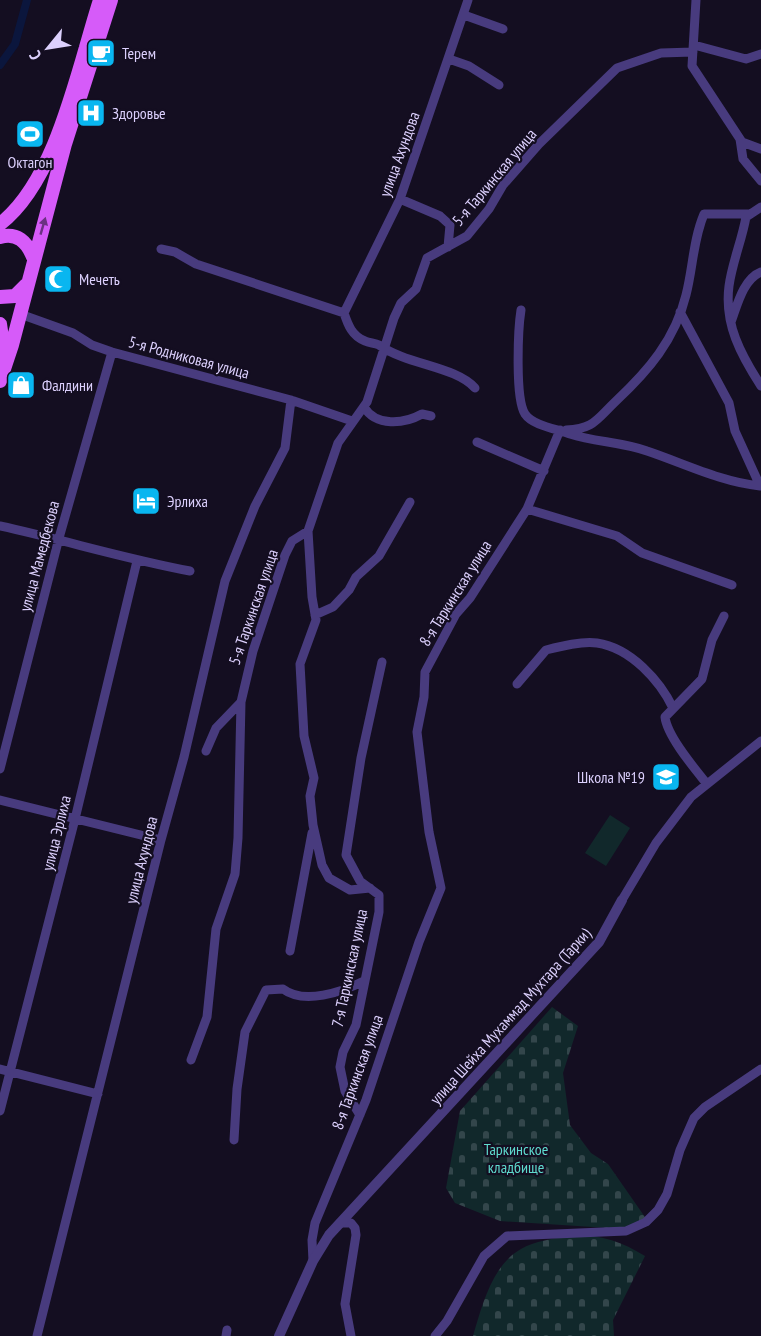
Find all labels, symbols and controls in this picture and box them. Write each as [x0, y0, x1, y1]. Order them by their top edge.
north arrow [18, 18, 78, 78]
cafe icon: Терем [85, 37, 117, 69]
place label: Терем [122, 43, 156, 63]
text: С [24, 47, 45, 64]
hospital icon: Здоровье [75, 97, 107, 129]
place label: Здоровье [112, 103, 166, 123]
street label: улица Ахундова [374, 109, 424, 199]
sports icon: Октагон [14, 118, 46, 150]
street label: 5-я Таркинская улица [447, 124, 541, 230]
place label: Октагон [8, 152, 52, 172]
one-way arrow [38, 217, 48, 235]
mosque icon: Мечеть [42, 263, 74, 295]
place label: Мечеть [79, 269, 120, 289]
street label: 5-я Родниковая улица [126, 331, 252, 383]
shop icon: Фалдини [5, 369, 37, 401]
place label: Фалдини [42, 375, 93, 395]
hotel icon: Эрлиха [130, 485, 162, 517]
place label: Эрлиха [167, 491, 208, 511]
street label: улица Мамедбекова [15, 498, 63, 614]
street label: 8-я Таркинская улица [414, 536, 496, 650]
street label: 5-я Таркинская улица [224, 547, 282, 667]
school or university icon: Школа №19 [650, 761, 682, 793]
place label: Школа №19 [577, 767, 645, 787]
street label: улица Эрлиха [37, 793, 75, 873]
street label: улица Ахундова [121, 814, 161, 906]
street label: 7-я Таркинская улица [327, 907, 371, 1029]
street label: улица Шейха Мухаммад Мухтара (Тарки) [425, 923, 595, 1109]
street label: 8-я Таркинская улица [327, 1012, 387, 1132]
park label: Таркинское кладбище [484, 1139, 548, 1177]

